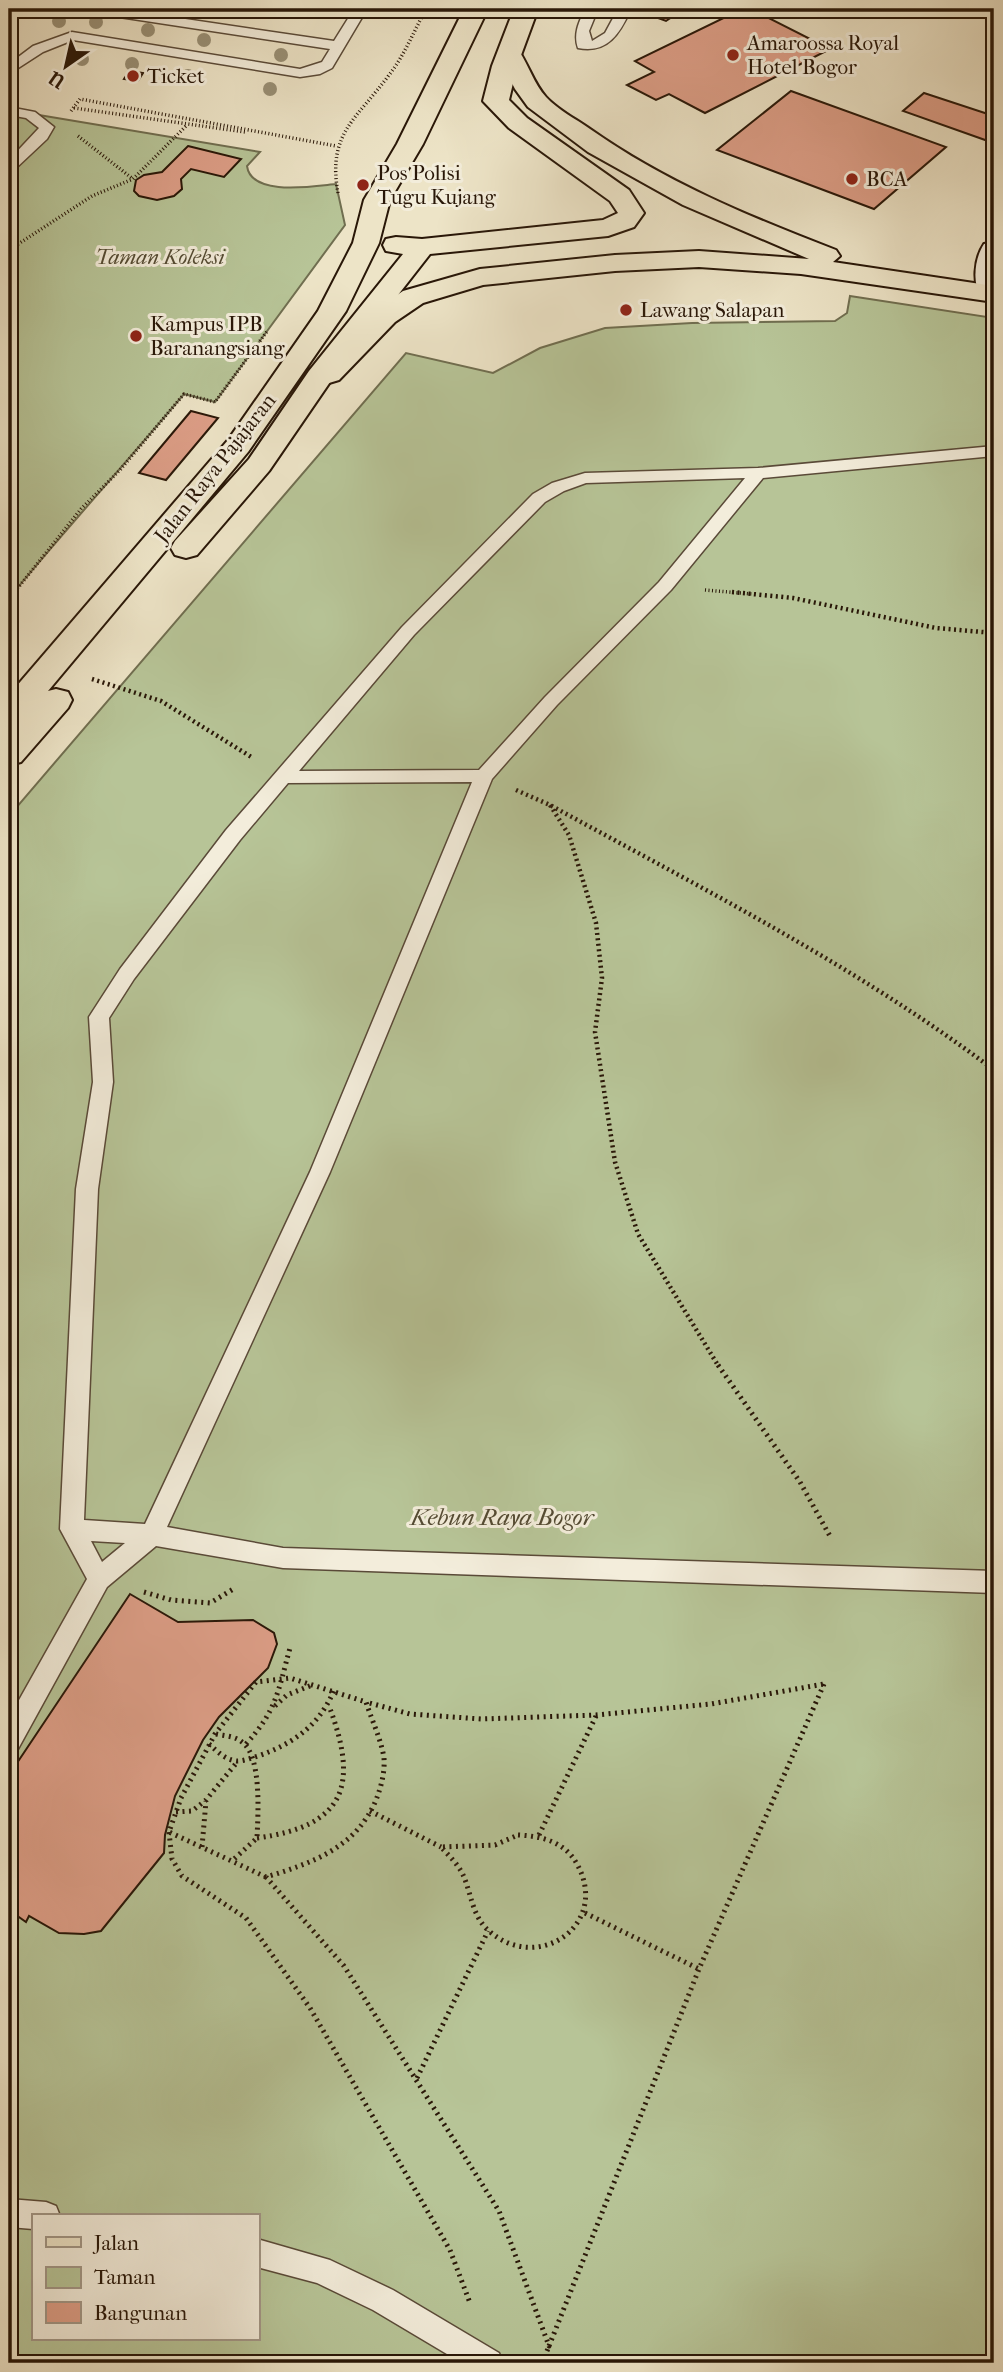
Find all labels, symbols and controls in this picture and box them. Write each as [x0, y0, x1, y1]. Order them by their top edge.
place label: Amaroossa Royal Hotel Bogor [746, 31, 899, 79]
north arrow [32, 32, 102, 102]
marker: Amaroossa Royal Hotel Bogor [725, 47, 741, 63]
place label: Ticket [147, 64, 205, 88]
text: U [45, 66, 70, 93]
marker: Ticket [125, 68, 141, 84]
place label: Pos Polisi Tugu Kujang [377, 161, 497, 209]
place label: BCA [866, 167, 908, 191]
marker: BCA [844, 171, 860, 187]
marker: Pos Polisi Tugu Kujang [355, 177, 371, 193]
park label: Taman Koleksi [96, 245, 226, 269]
place label: Lawang Salapan [640, 298, 784, 322]
marker: Lawang Salapan [618, 302, 634, 318]
place label: Kampus IPB Baranangsiang [150, 312, 285, 360]
marker: Kampus IPB Baranangsiang [128, 328, 144, 344]
street label: Jalan Raya Pajajaran [148, 389, 281, 549]
park label: Kebun Raya Bogor [409, 1503, 596, 1531]
legend [32, 2214, 259, 2340]
text: Jalan [92, 2231, 139, 2255]
text: Taman [94, 2265, 155, 2289]
text: Bangunan [94, 2301, 187, 2325]

